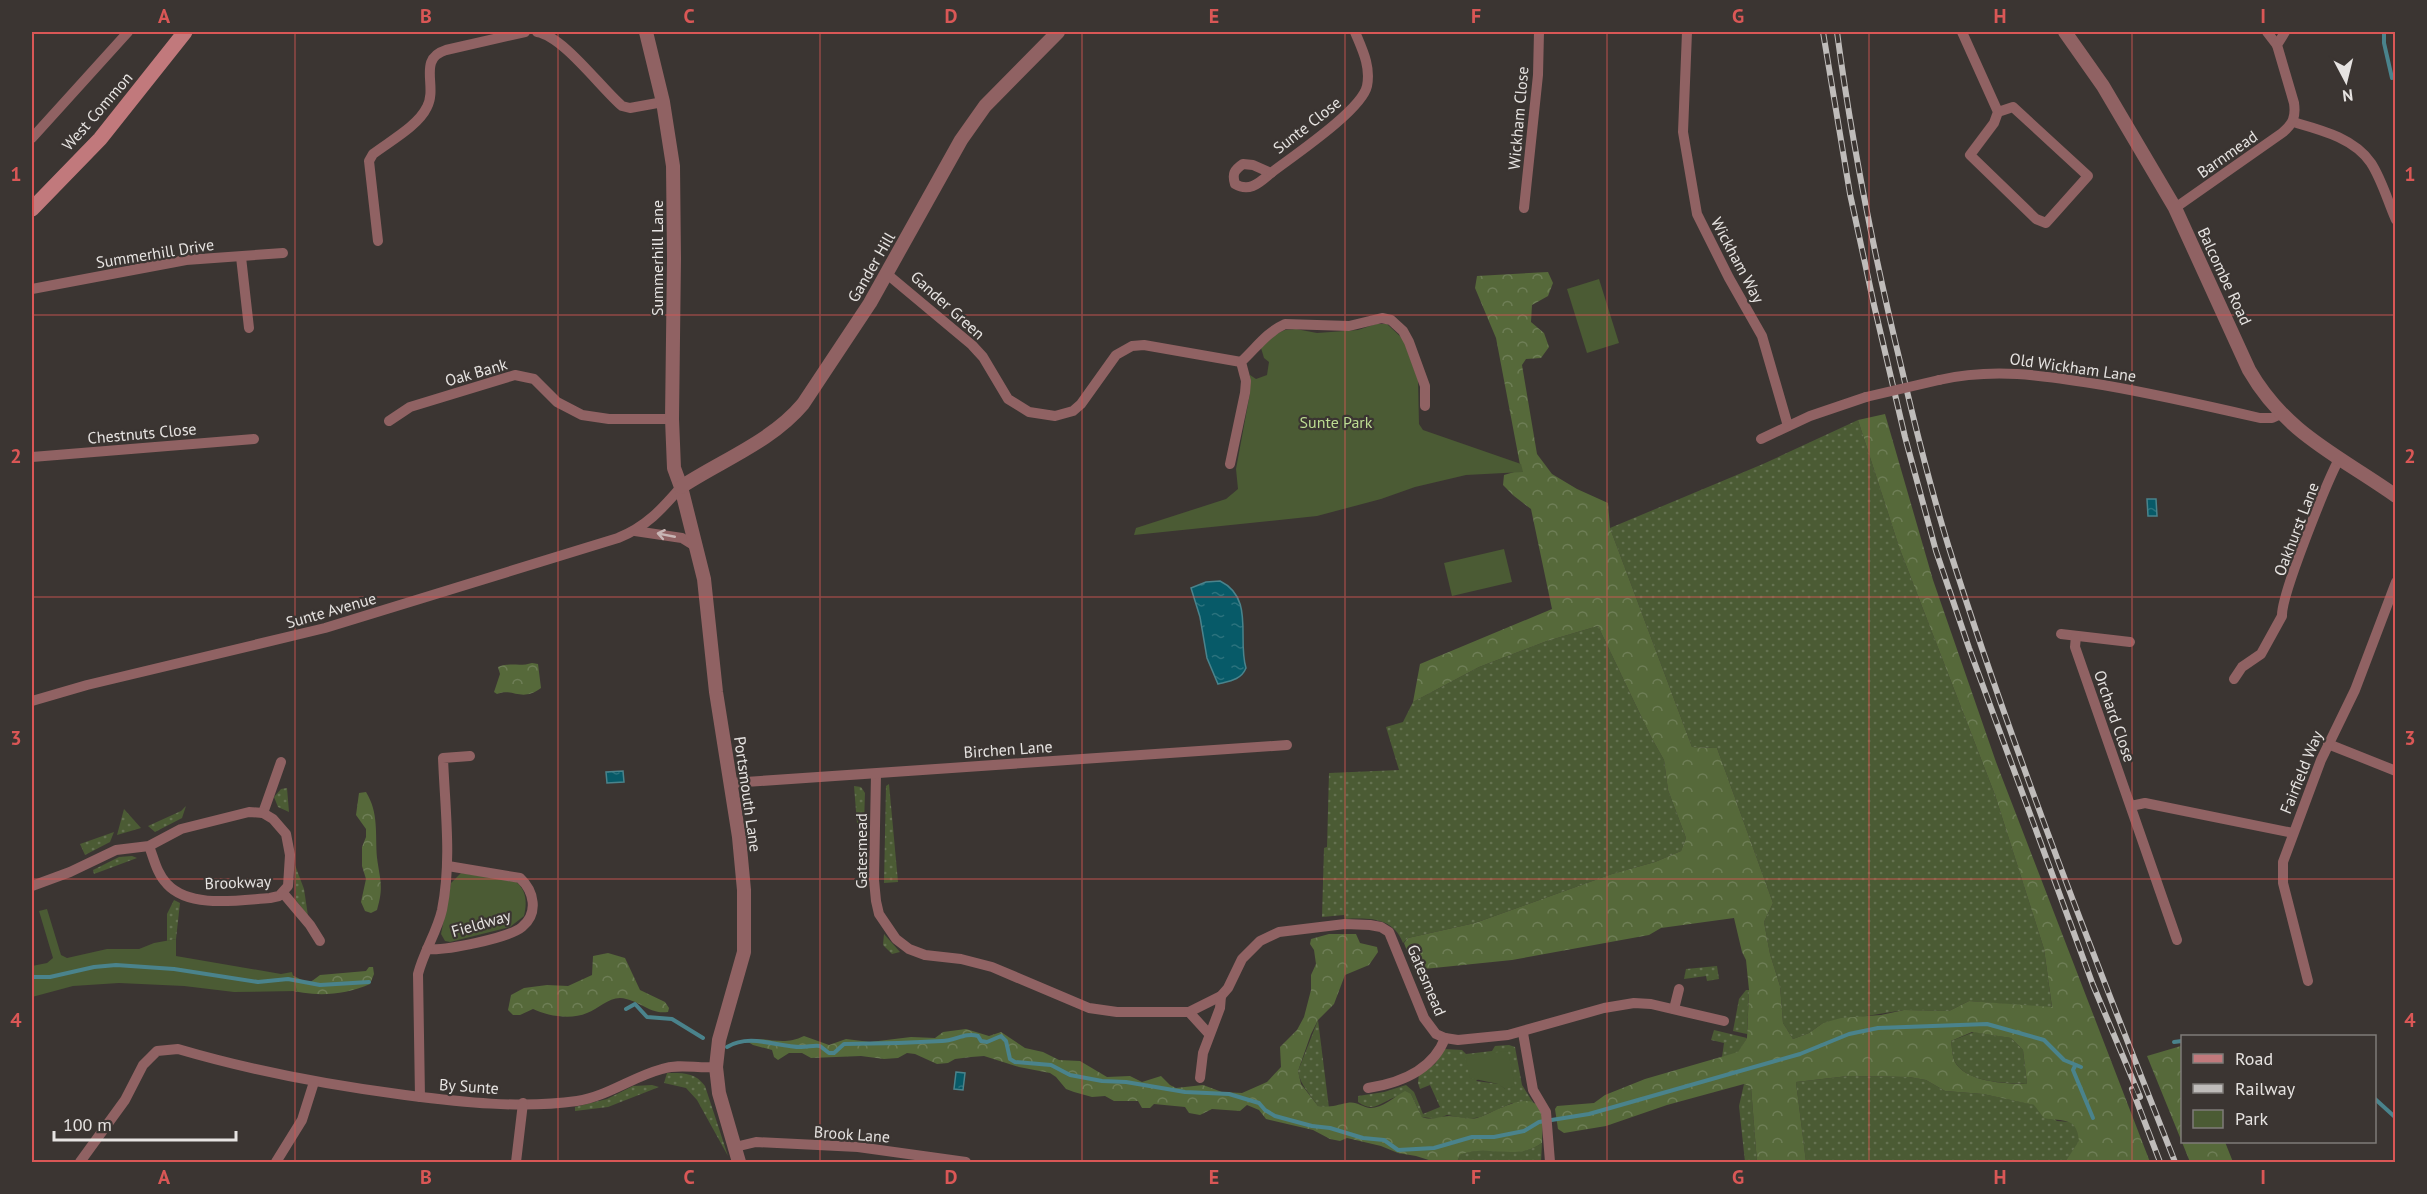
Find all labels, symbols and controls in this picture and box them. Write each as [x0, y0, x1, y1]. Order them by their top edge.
text: A [158, 3, 171, 29]
text: B [420, 3, 432, 29]
text: C [683, 3, 695, 29]
text: D [945, 3, 958, 29]
text: E [1209, 3, 1219, 29]
text: F [1471, 3, 1481, 29]
text: G [1732, 3, 1744, 29]
text: H [1993, 3, 2007, 29]
text: I [2260, 3, 2266, 29]
north arrow [2316, 51, 2376, 111]
street label: Wickham Close [1504, 66, 1532, 170]
street label: West Common [57, 68, 137, 154]
text: N [2341, 85, 2354, 106]
street label: Sunte Close [1269, 92, 1345, 158]
street label: Barnmead [2193, 126, 2261, 182]
text: 1 [10, 161, 22, 187]
text: 1 [2404, 161, 2416, 187]
street label: Summerhill Lane [647, 200, 667, 316]
street label: Wickham Way [1707, 214, 1769, 307]
street label: Balcombe Road [2194, 224, 2256, 328]
street label: Gander Hill [843, 228, 899, 305]
street label: Summerhill Drive [95, 234, 215, 272]
street label: Gander Green [907, 266, 989, 344]
street label: Old Wickham Lane [2009, 348, 2137, 386]
street label: Oak Bank [442, 353, 510, 390]
park label: Sunte Park [1300, 412, 1373, 432]
street label: Chestnuts Close [87, 418, 197, 448]
text: 2 [10, 443, 22, 469]
text: 2 [2404, 443, 2416, 469]
street label: Oakhurst Lane [2269, 479, 2323, 579]
one-way arrow [657, 529, 677, 540]
street label: Sunte Avenue [284, 588, 378, 632]
street label: Orchard Close [2090, 667, 2140, 765]
text: 3 [10, 725, 22, 751]
text: 3 [2404, 725, 2416, 751]
street label: Fairfield Way [2275, 727, 2327, 817]
street label: Portsmouth Lane [730, 735, 766, 853]
street label: Birchen Lane [963, 736, 1053, 762]
street label: Gatesmead [851, 813, 871, 889]
street label: Brookway [204, 871, 272, 893]
street label: Fieldway [449, 905, 514, 941]
street label: Gatesmead [1403, 941, 1451, 1019]
text: 4 [10, 1007, 22, 1033]
text: 4 [2404, 1007, 2416, 1033]
legend [2181, 1035, 2376, 1143]
text: Road [2235, 1047, 2273, 1070]
street label: By Sunte [439, 1074, 499, 1098]
text: Railway [2235, 1077, 2296, 1100]
scale bar [54, 1104, 236, 1142]
text: Park [2235, 1107, 2268, 1130]
text: 100 m [63, 1113, 112, 1136]
street label: Brook Lane [813, 1121, 891, 1147]
text: A [158, 1164, 171, 1190]
text: B [420, 1164, 432, 1190]
text: C [683, 1164, 695, 1190]
text: D [945, 1164, 958, 1190]
text: E [1209, 1164, 1219, 1190]
text: F [1471, 1164, 1481, 1190]
text: G [1732, 1164, 1744, 1190]
text: H [1993, 1164, 2007, 1190]
text: I [2260, 1164, 2266, 1190]

